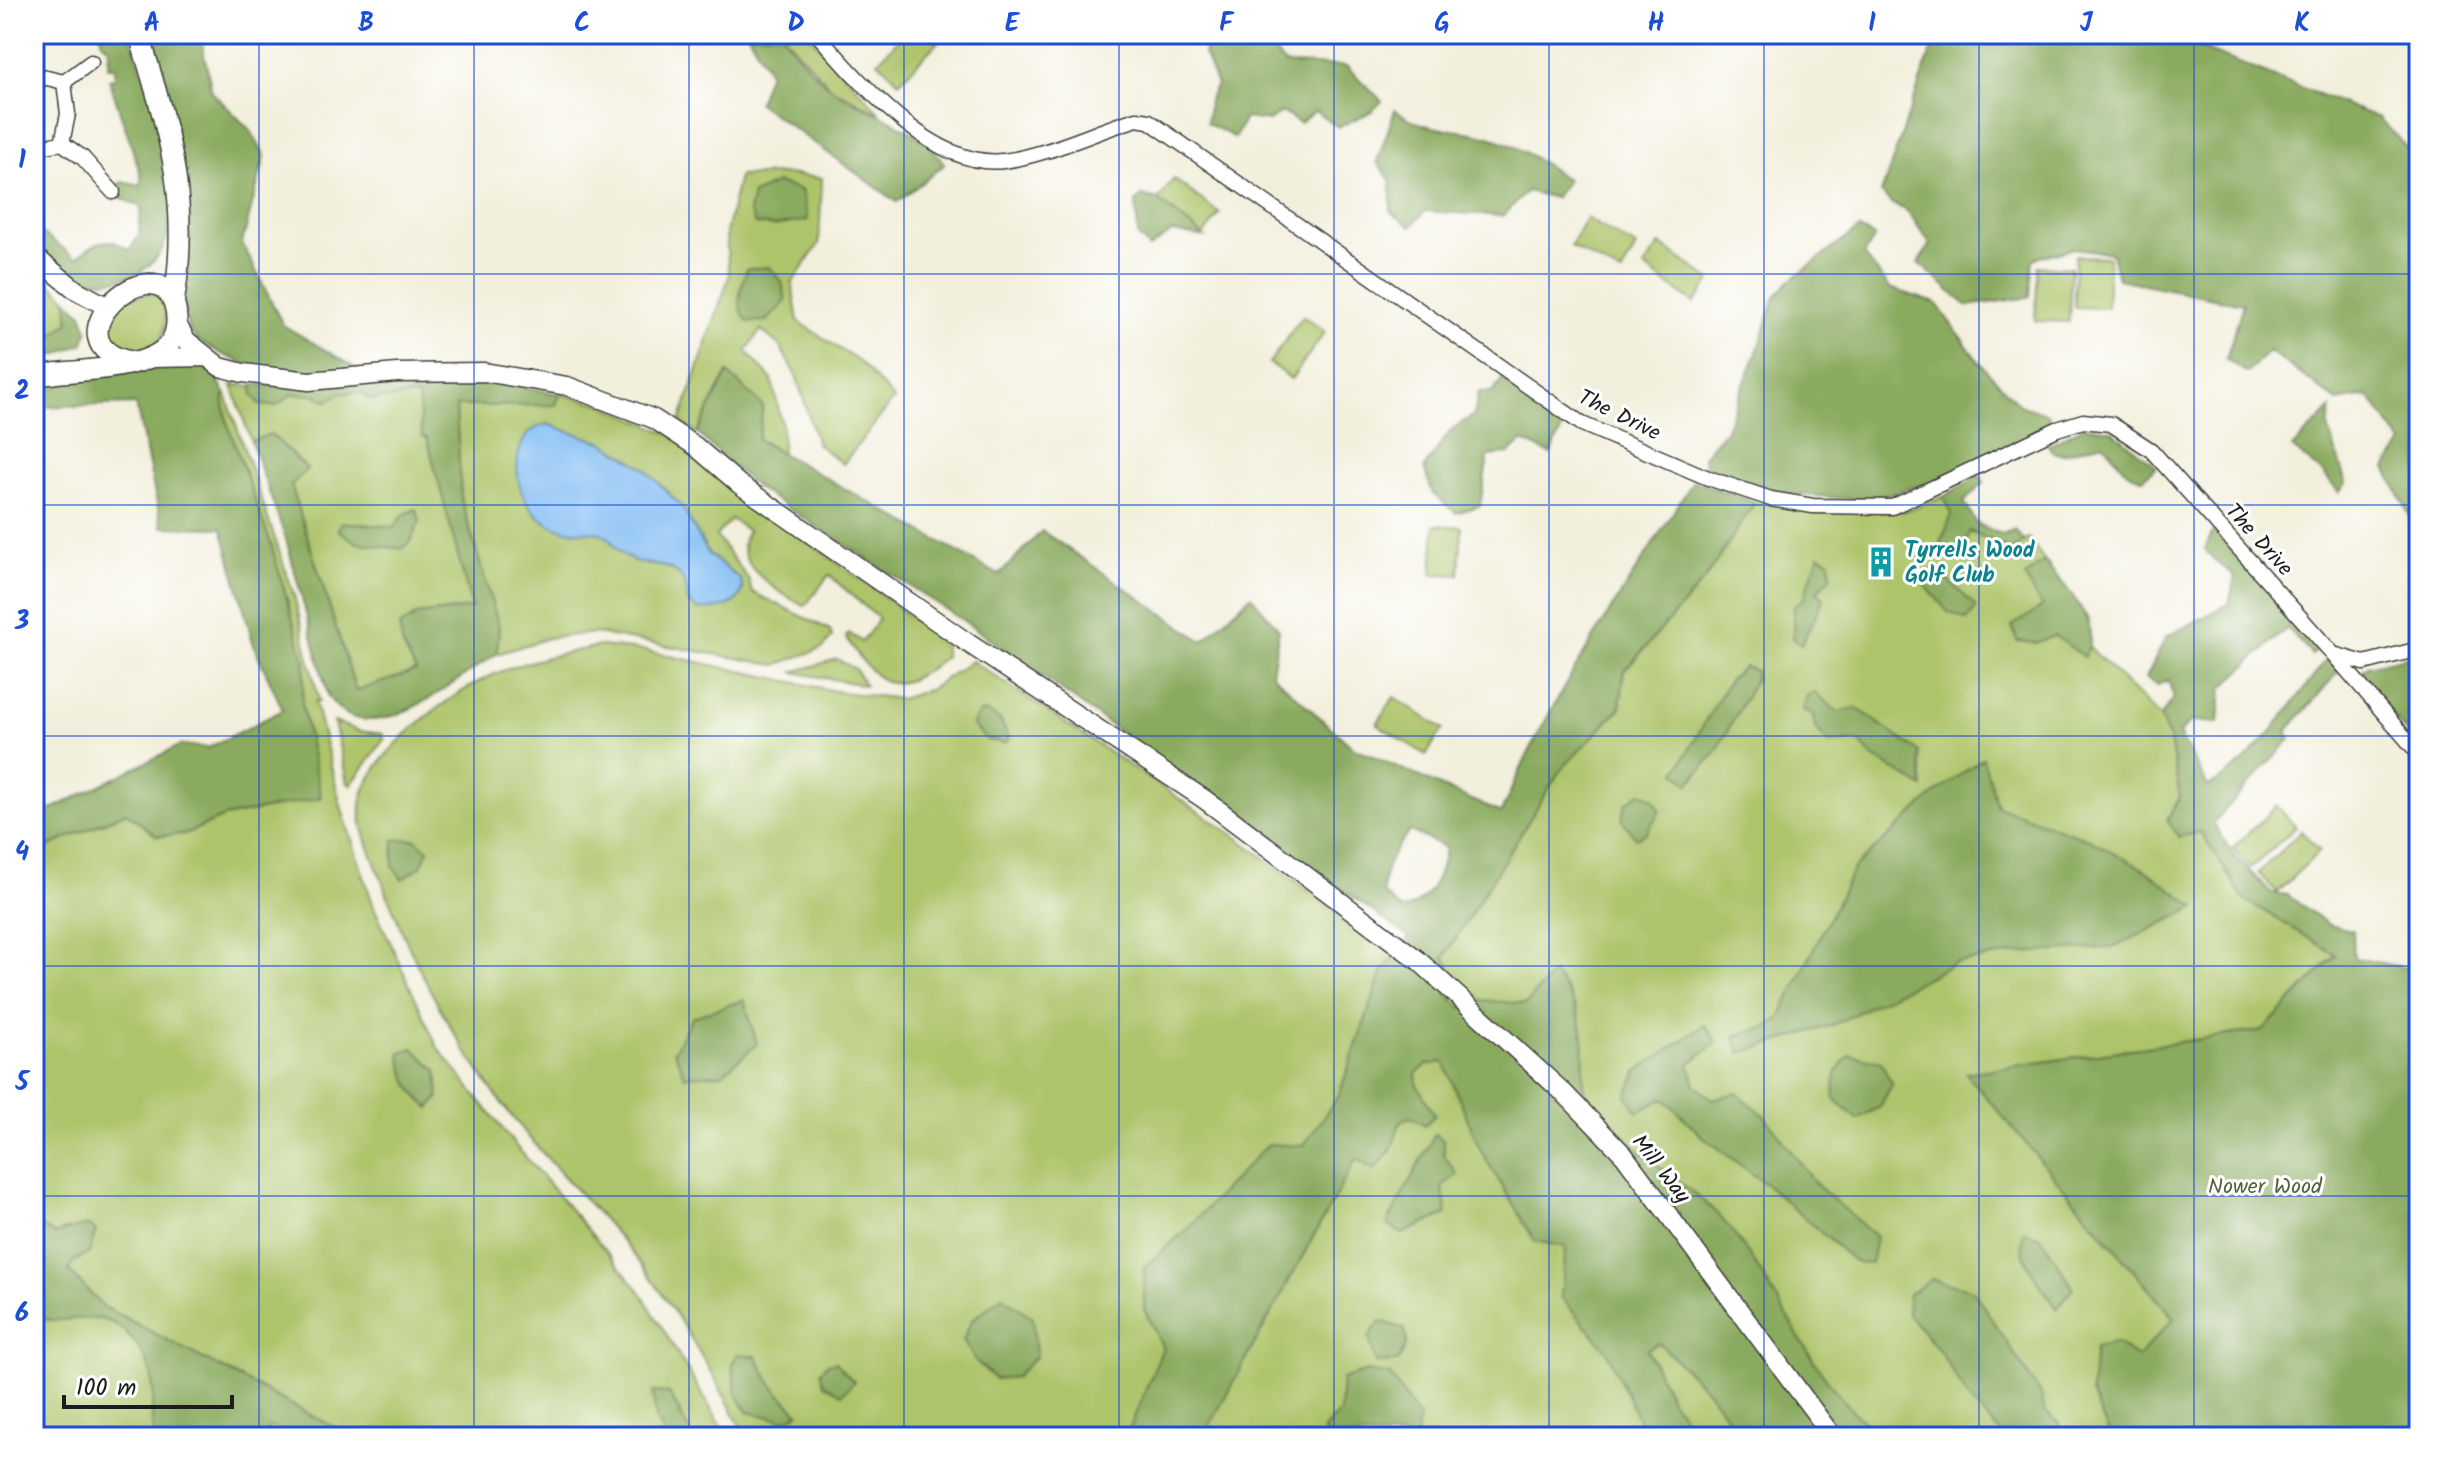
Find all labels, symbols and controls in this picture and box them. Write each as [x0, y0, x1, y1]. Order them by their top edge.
text: A [144, 3, 160, 45]
text: B [358, 3, 374, 45]
text: C [574, 3, 590, 45]
text: D [787, 3, 805, 45]
text: E [1005, 3, 1021, 45]
text: F [1219, 3, 1235, 45]
text: G [1434, 3, 1450, 45]
text: H [1648, 3, 1665, 45]
text: I [1868, 3, 1876, 45]
text: J [2080, 3, 2094, 45]
text: K [2294, 3, 2310, 45]
text: 1 [18, 140, 26, 182]
text: 2 [14, 371, 30, 413]
street label: The Drive [1572, 381, 1666, 451]
street label: The Drive [2216, 496, 2301, 585]
place label: Tyrrells Wood Golf Club [1905, 534, 2036, 594]
building icon: Tyrrells Wood Golf Club [1864, 545, 1898, 579]
text: 3 [14, 601, 29, 643]
text: 4 [15, 832, 29, 874]
text: 5 [14, 1062, 30, 1104]
street label: Mill Way [1622, 1127, 1699, 1212]
park label: Nower Wood [2208, 1170, 2323, 1205]
text: 6 [15, 1293, 29, 1335]
scale bar [64, 1359, 232, 1409]
text: 100 m [76, 1369, 136, 1408]

